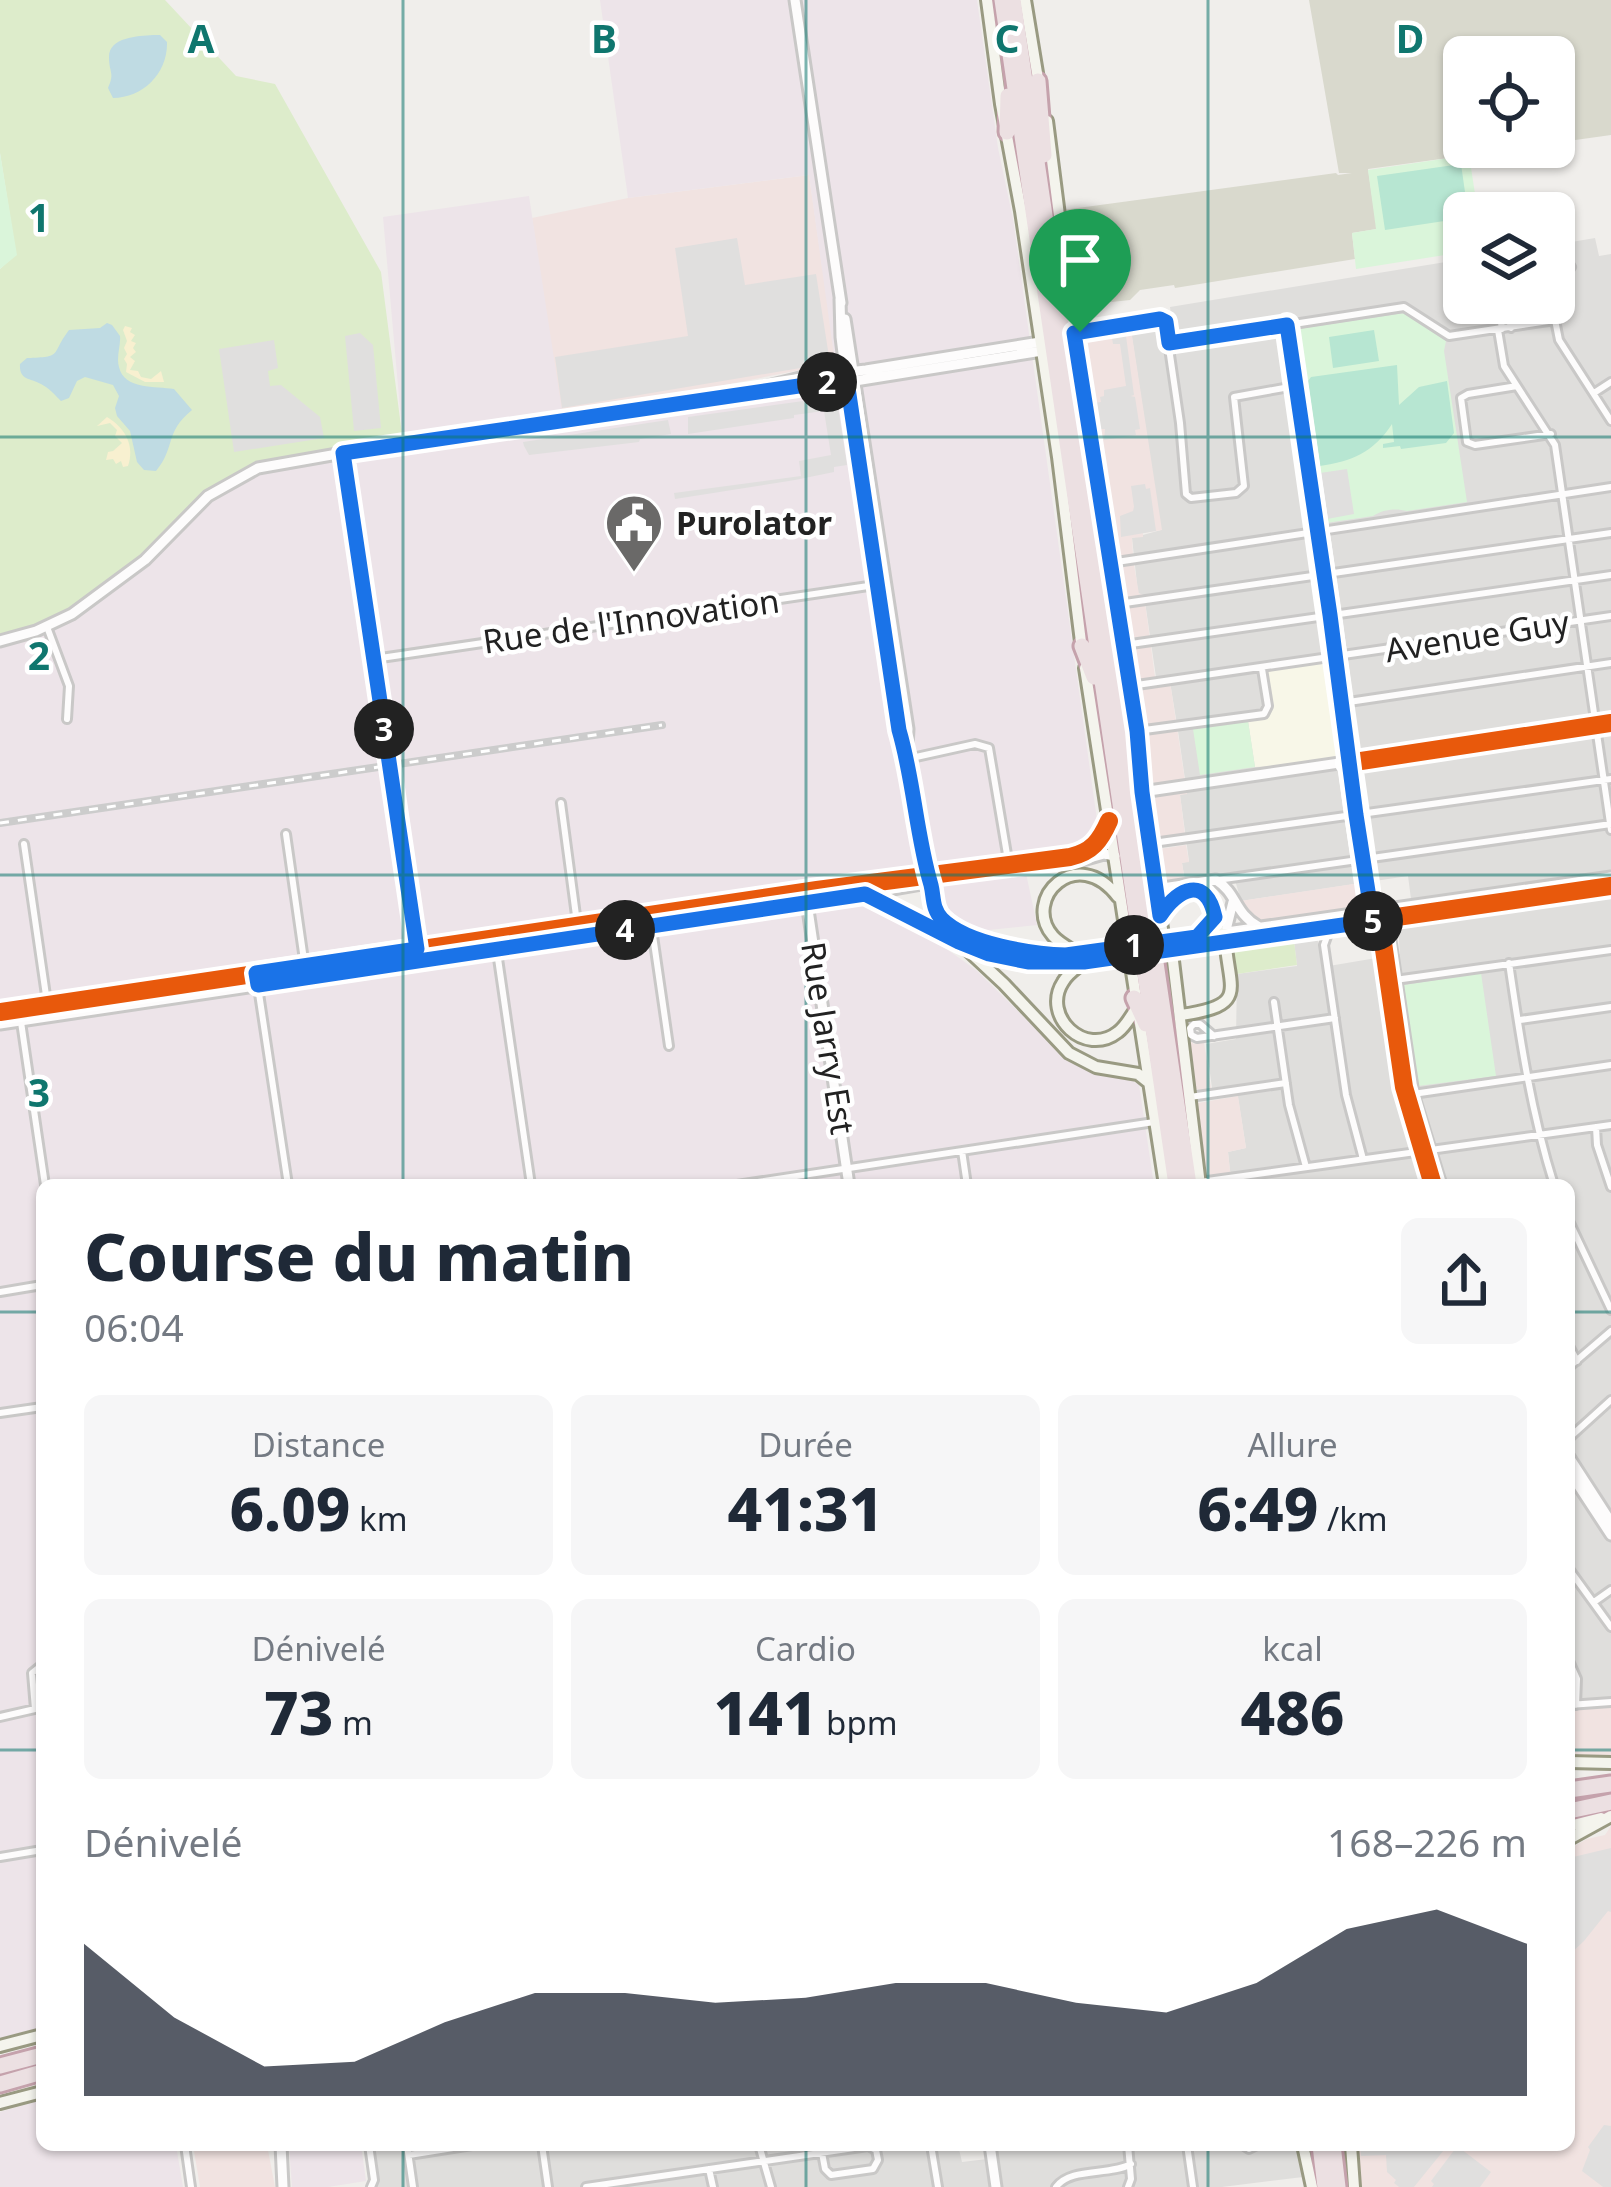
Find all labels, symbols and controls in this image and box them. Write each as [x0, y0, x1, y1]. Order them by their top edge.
text: A [188, 11, 215, 64]
text: B [591, 11, 617, 64]
text: C [994, 11, 1020, 64]
text: D [1396, 11, 1424, 64]
map controls [1443, 36, 1575, 324]
button: locate [1443, 36, 1575, 168]
text: 1 [28, 190, 50, 243]
button: layers [1443, 192, 1575, 324]
pin [1029, 209, 1131, 332]
icon: arrive [1047, 227, 1113, 293]
pin: 2 [797, 352, 857, 412]
text: 2 [818, 359, 836, 404]
public building icon: Purolator [603, 492, 665, 574]
place label: Purolator [676, 500, 832, 545]
street label: Rue de l'Innovation [480, 577, 782, 664]
street label: Avenue Guy [1382, 599, 1572, 672]
text: 2 [28, 628, 50, 681]
pin: 3 [354, 699, 414, 759]
text: 3 [375, 706, 393, 751]
pin: 5 [1343, 891, 1403, 951]
text: 5 [1364, 898, 1382, 943]
pin: 4 [595, 900, 655, 960]
text: 4 [616, 907, 634, 952]
pin: 1 [1104, 915, 1164, 975]
text: 1 [1125, 922, 1143, 967]
street label: Rue Jarry Est [791, 938, 866, 1138]
text: 3 [28, 1065, 50, 1118]
text: Course du matin [84, 1210, 634, 1300]
button: share [1401, 1218, 1527, 1344]
text: 06:04 [84, 1300, 184, 1353]
text: Distance [252, 1422, 385, 1467]
text: Durée [758, 1422, 853, 1467]
text: Allure [1247, 1422, 1338, 1467]
text: 6.09 [229, 1467, 351, 1549]
text: 41:31 [728, 1467, 883, 1549]
text: 6:49 [1197, 1467, 1318, 1549]
text: km [351, 1496, 408, 1541]
text: /km [1318, 1496, 1388, 1541]
text: Dénivelé [251, 1626, 386, 1671]
text: Cardio [755, 1626, 856, 1671]
text: kcal [1262, 1626, 1323, 1671]
text: 73 [264, 1671, 333, 1753]
text: 141 [713, 1671, 818, 1753]
text: 486 [1240, 1671, 1345, 1753]
text: m [333, 1700, 373, 1745]
text: bpm [818, 1700, 898, 1745]
text: Dénivelé [84, 1815, 243, 1868]
text: 168–226 m [1327, 1815, 1527, 1868]

